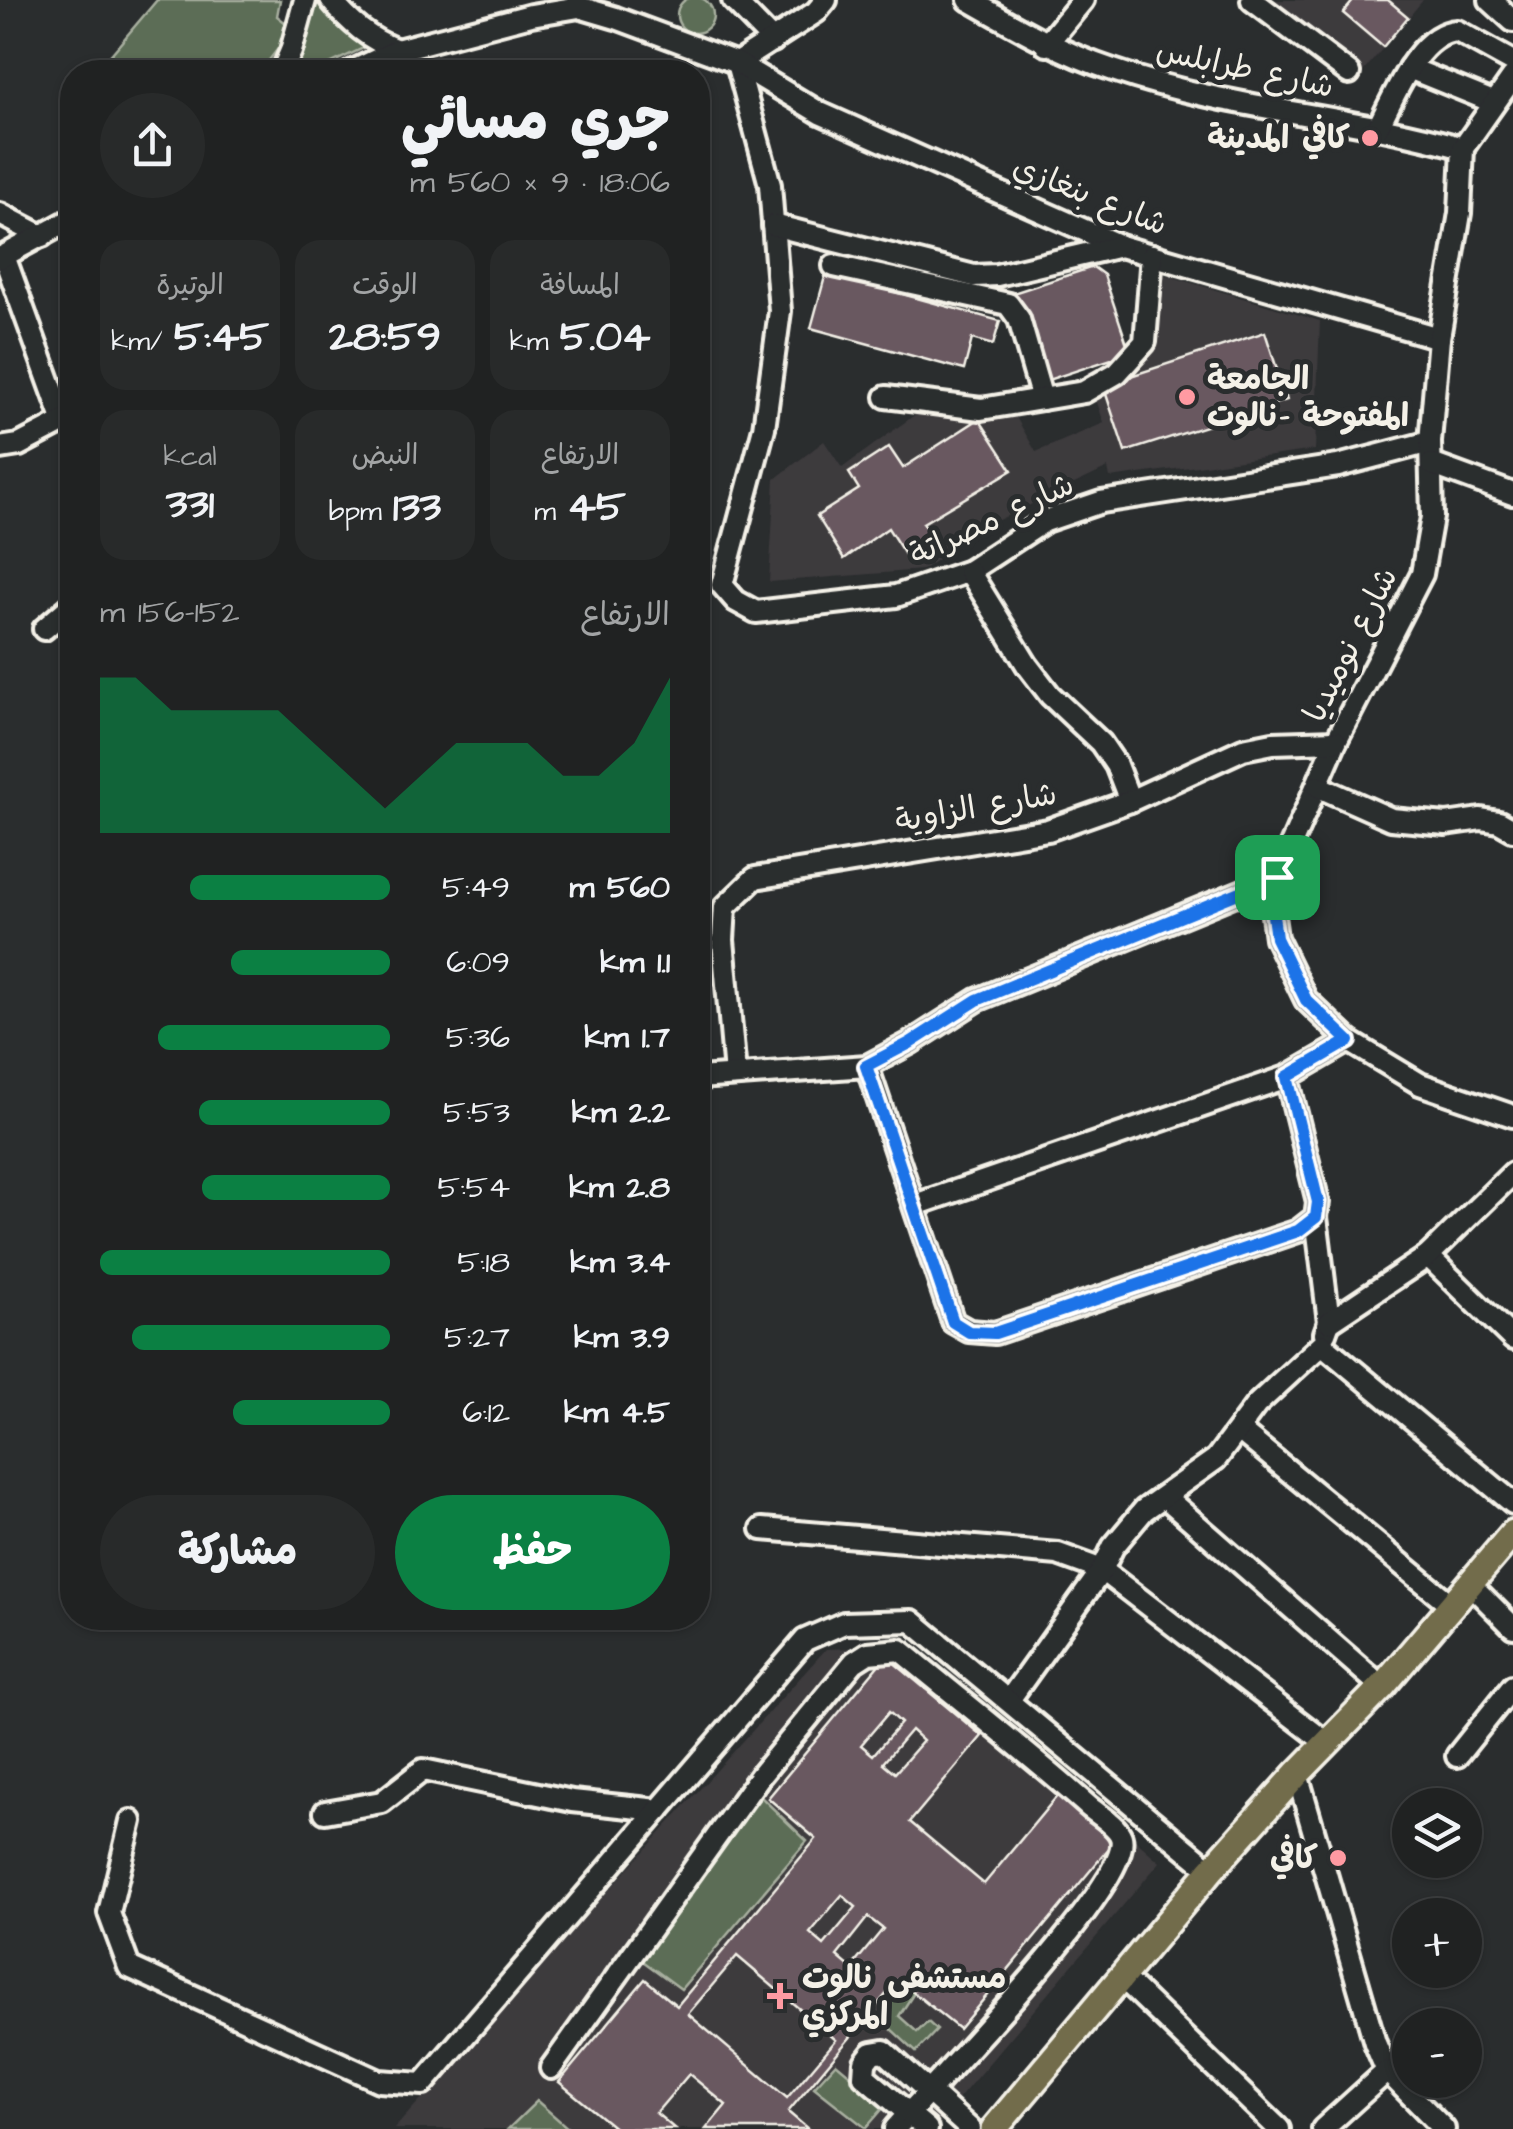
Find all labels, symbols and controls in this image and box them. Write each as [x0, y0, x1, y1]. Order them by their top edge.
street label: شارع طرابلس [1152, 28, 1338, 110]
text: جري مسائي [401, 84, 670, 160]
button: share [100, 93, 205, 198]
place label: كافي المدينة [1207, 114, 1350, 161]
marker: كافي المدينة [1359, 127, 1381, 149]
street label: شارع بنغازي [1006, 145, 1174, 247]
text: 18:06 · 9 × 560 m [410, 160, 670, 205]
text: الوتيرة [156, 266, 224, 305]
text: الوقت [352, 266, 418, 305]
text: المسافة [540, 266, 620, 305]
text: 5:45 [174, 309, 269, 367]
text: 28:59 [329, 309, 441, 367]
text: 5.04 [560, 309, 650, 367]
text: /km [111, 322, 174, 361]
text: km [510, 322, 560, 361]
place label: الجامعة المفتوحة -نالوت [1207, 357, 1409, 439]
marker: الجامعة المفتوحة -نالوت [1176, 386, 1198, 408]
text: النبض [352, 436, 418, 475]
text: الارتفاع [541, 436, 619, 475]
text: kcal [163, 437, 217, 476]
street label: شارع مصراتة [902, 462, 1082, 578]
text: 331 [166, 476, 214, 534]
text: 133 [393, 479, 441, 537]
text: 45 [567, 479, 626, 537]
text: bpm [329, 492, 393, 531]
text: m [534, 492, 567, 531]
street label: شارع نوميديا [1293, 560, 1409, 730]
text: 152–156 m [100, 590, 240, 635]
text: الارتفاع [580, 593, 670, 638]
street label: شارع الزاوية [892, 772, 1060, 844]
pin [1235, 835, 1320, 920]
icon: arrive [1250, 850, 1305, 905]
text: 5:49 [442, 865, 510, 910]
text: 560 m [569, 865, 670, 910]
text: 6:09 [446, 940, 510, 985]
text: 1.1 km [600, 940, 670, 985]
text: 5:36 [446, 1015, 510, 1060]
text: 1.7 km [584, 1015, 670, 1060]
text: 5:53 [443, 1090, 510, 1135]
text: 2.2 km [572, 1090, 670, 1135]
text: 5:54 [438, 1165, 510, 1210]
text: 2.8 km [569, 1165, 670, 1210]
text: 5:18 [457, 1240, 510, 1285]
text: 3.4 km [570, 1240, 670, 1285]
text: 5:27 [444, 1315, 510, 1360]
text: 3.9 km [574, 1315, 670, 1360]
text: 6:12 [462, 1390, 510, 1435]
text: 4.5 km [564, 1390, 670, 1435]
button: مشاركة [100, 1495, 375, 1610]
button: حفظ [395, 1495, 670, 1610]
map controls [1392, 1788, 1482, 2098]
button: layers [1392, 1788, 1482, 1878]
place label: كافي [1270, 1834, 1318, 1881]
marker: كافي [1327, 1847, 1349, 1869]
button: + [1392, 1898, 1482, 1988]
place label: مستشفى نالوت المركزي [802, 1956, 1006, 2038]
marker: مستشفى نالوت المركزي [767, 1983, 793, 2009]
button: − [1392, 2008, 1482, 2098]

